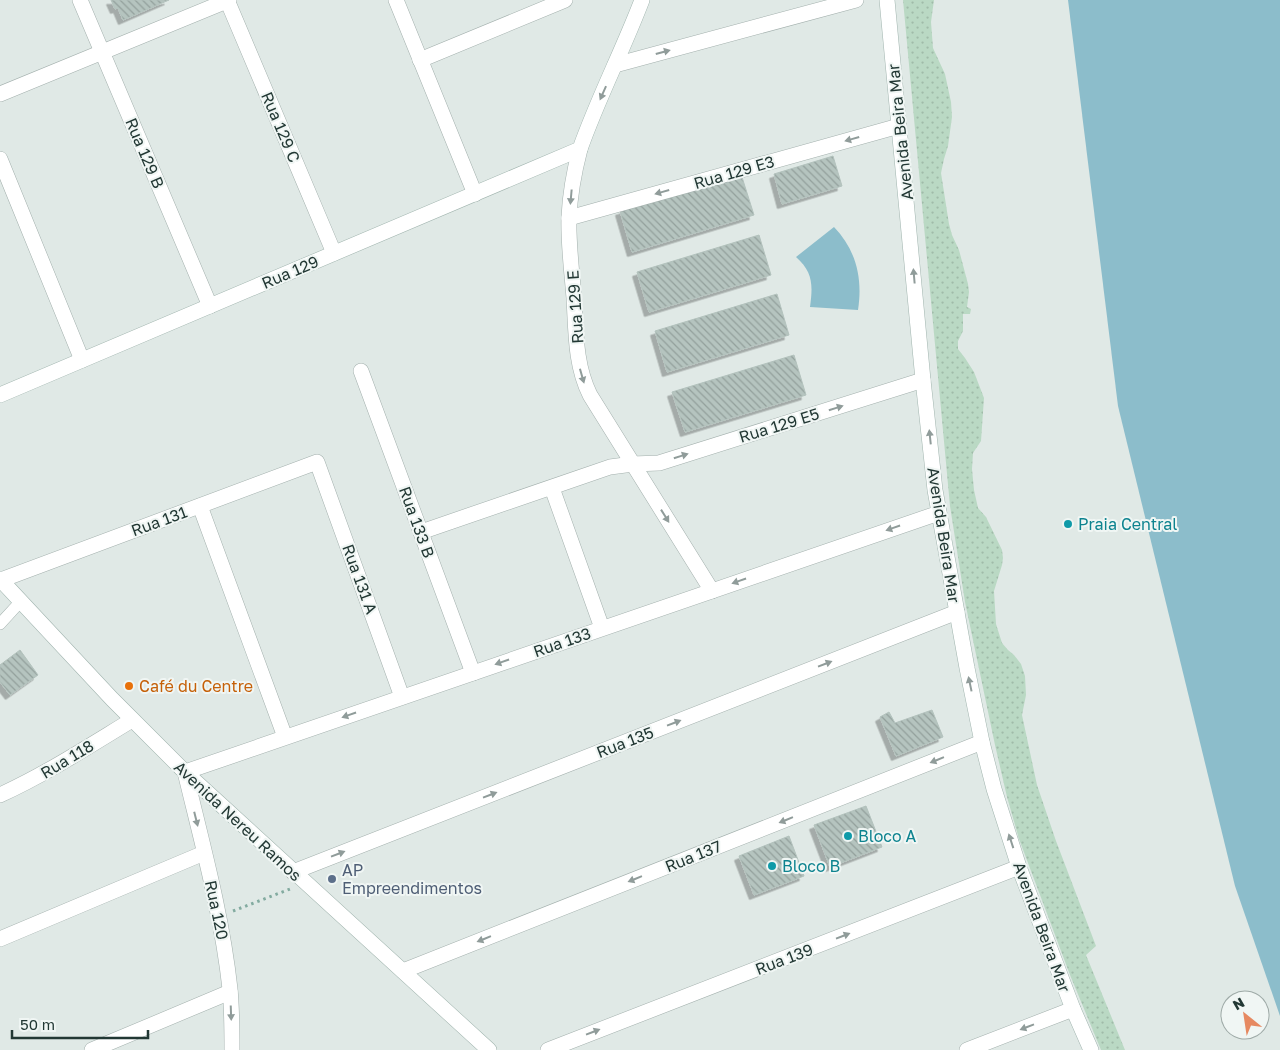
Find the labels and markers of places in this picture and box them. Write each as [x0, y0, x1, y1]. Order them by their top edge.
place label: Praia Central [1078, 514, 1177, 534]
marker: Praia Central [1062, 518, 1074, 530]
place label: Café du Centre [139, 676, 253, 696]
marker: Café du Centre [123, 680, 135, 692]
place label: Bloco A [858, 826, 917, 846]
marker: Bloco A [842, 830, 854, 842]
place label: Bloco B [782, 856, 840, 876]
place label: AP Empreendimentos [342, 860, 482, 898]
marker: Bloco B [766, 860, 778, 872]
marker: AP Empreendimentos [326, 873, 338, 885]

